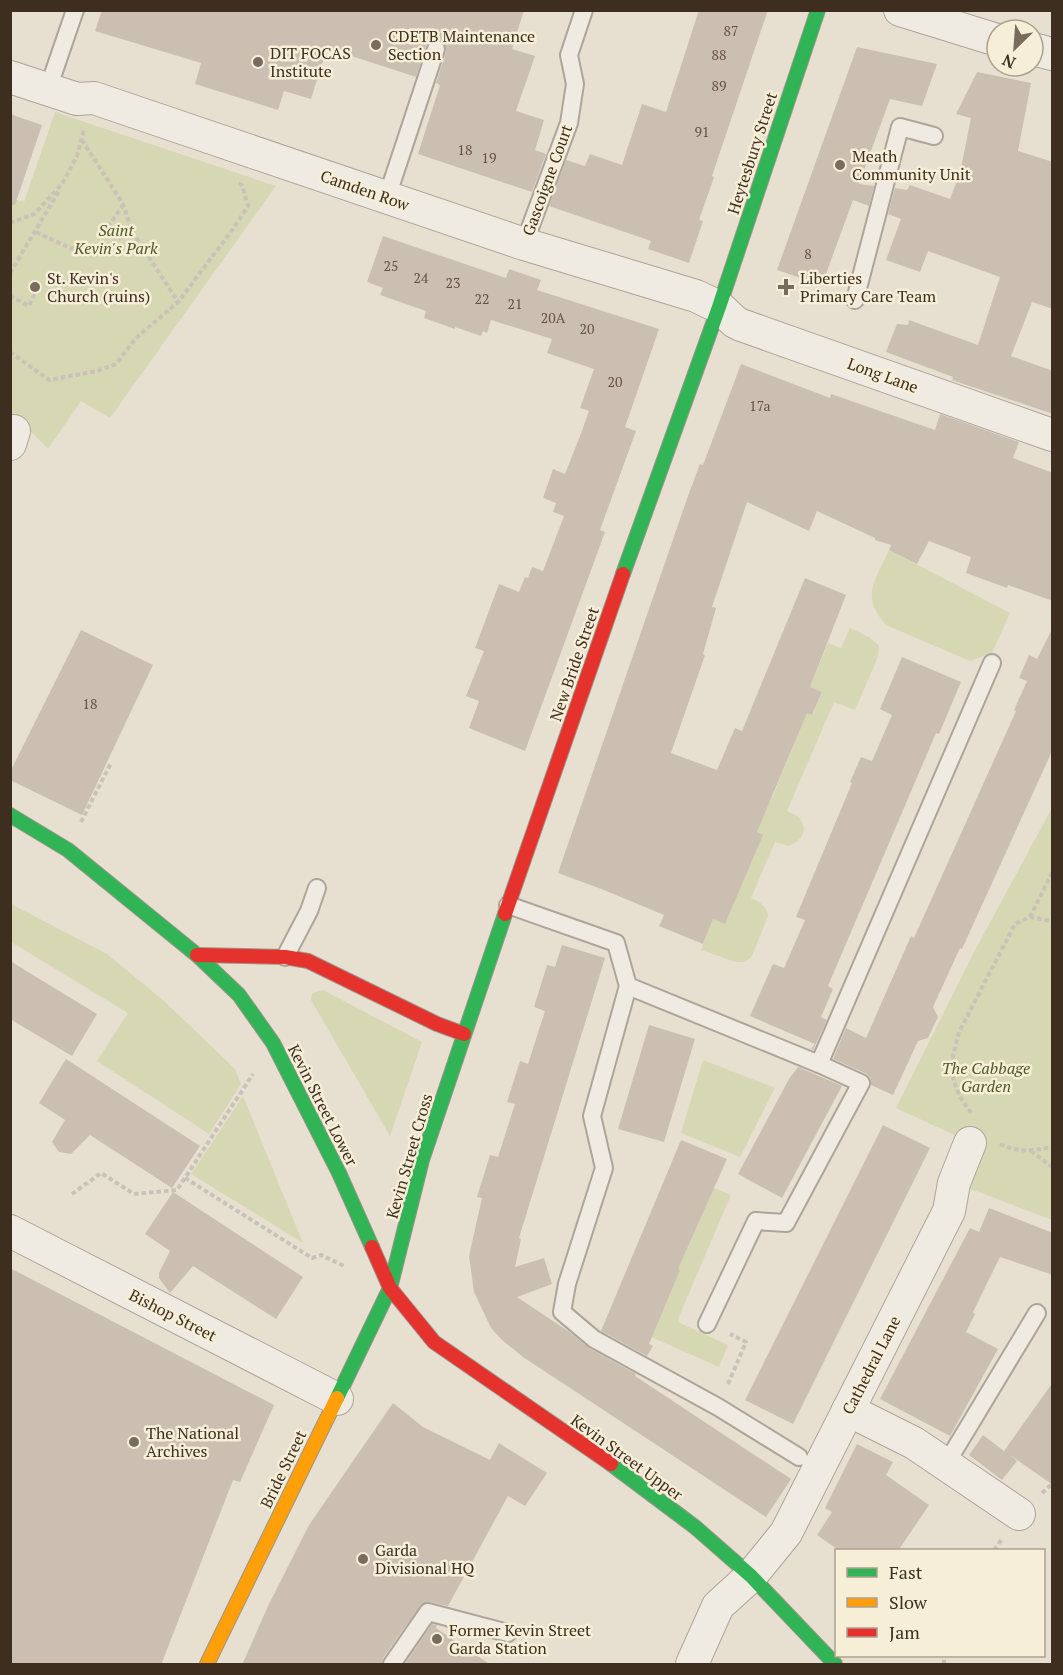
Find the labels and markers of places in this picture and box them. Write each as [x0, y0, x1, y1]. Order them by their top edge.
place label: CDETB Maintenance Section [388, 25, 535, 65]
marker: CDETB Maintenance Section [369, 38, 383, 52]
place label: DIT FOCAS Institute [270, 42, 351, 82]
marker: DIT FOCAS Institute [251, 55, 265, 69]
place label: Meath Community Unit [852, 145, 971, 185]
marker: Meath Community Unit [833, 158, 847, 172]
place label: St. Kevin's Church (ruins) [47, 267, 150, 307]
place label: Liberties Primary Care Team [800, 267, 936, 307]
marker: Liberties Primary Care Team [777, 278, 795, 296]
marker: St. Kevin's Church (ruins) [28, 280, 42, 294]
place label: The National Archives [146, 1422, 239, 1462]
marker: The National Archives [127, 1435, 141, 1449]
place label: Garda Divisional HQ [375, 1539, 476, 1579]
marker: Garda Divisional HQ [356, 1552, 370, 1566]
place label: Former Kevin Street Garda Station [449, 1619, 591, 1659]
marker: Former Kevin Street Garda Station [430, 1632, 444, 1646]

